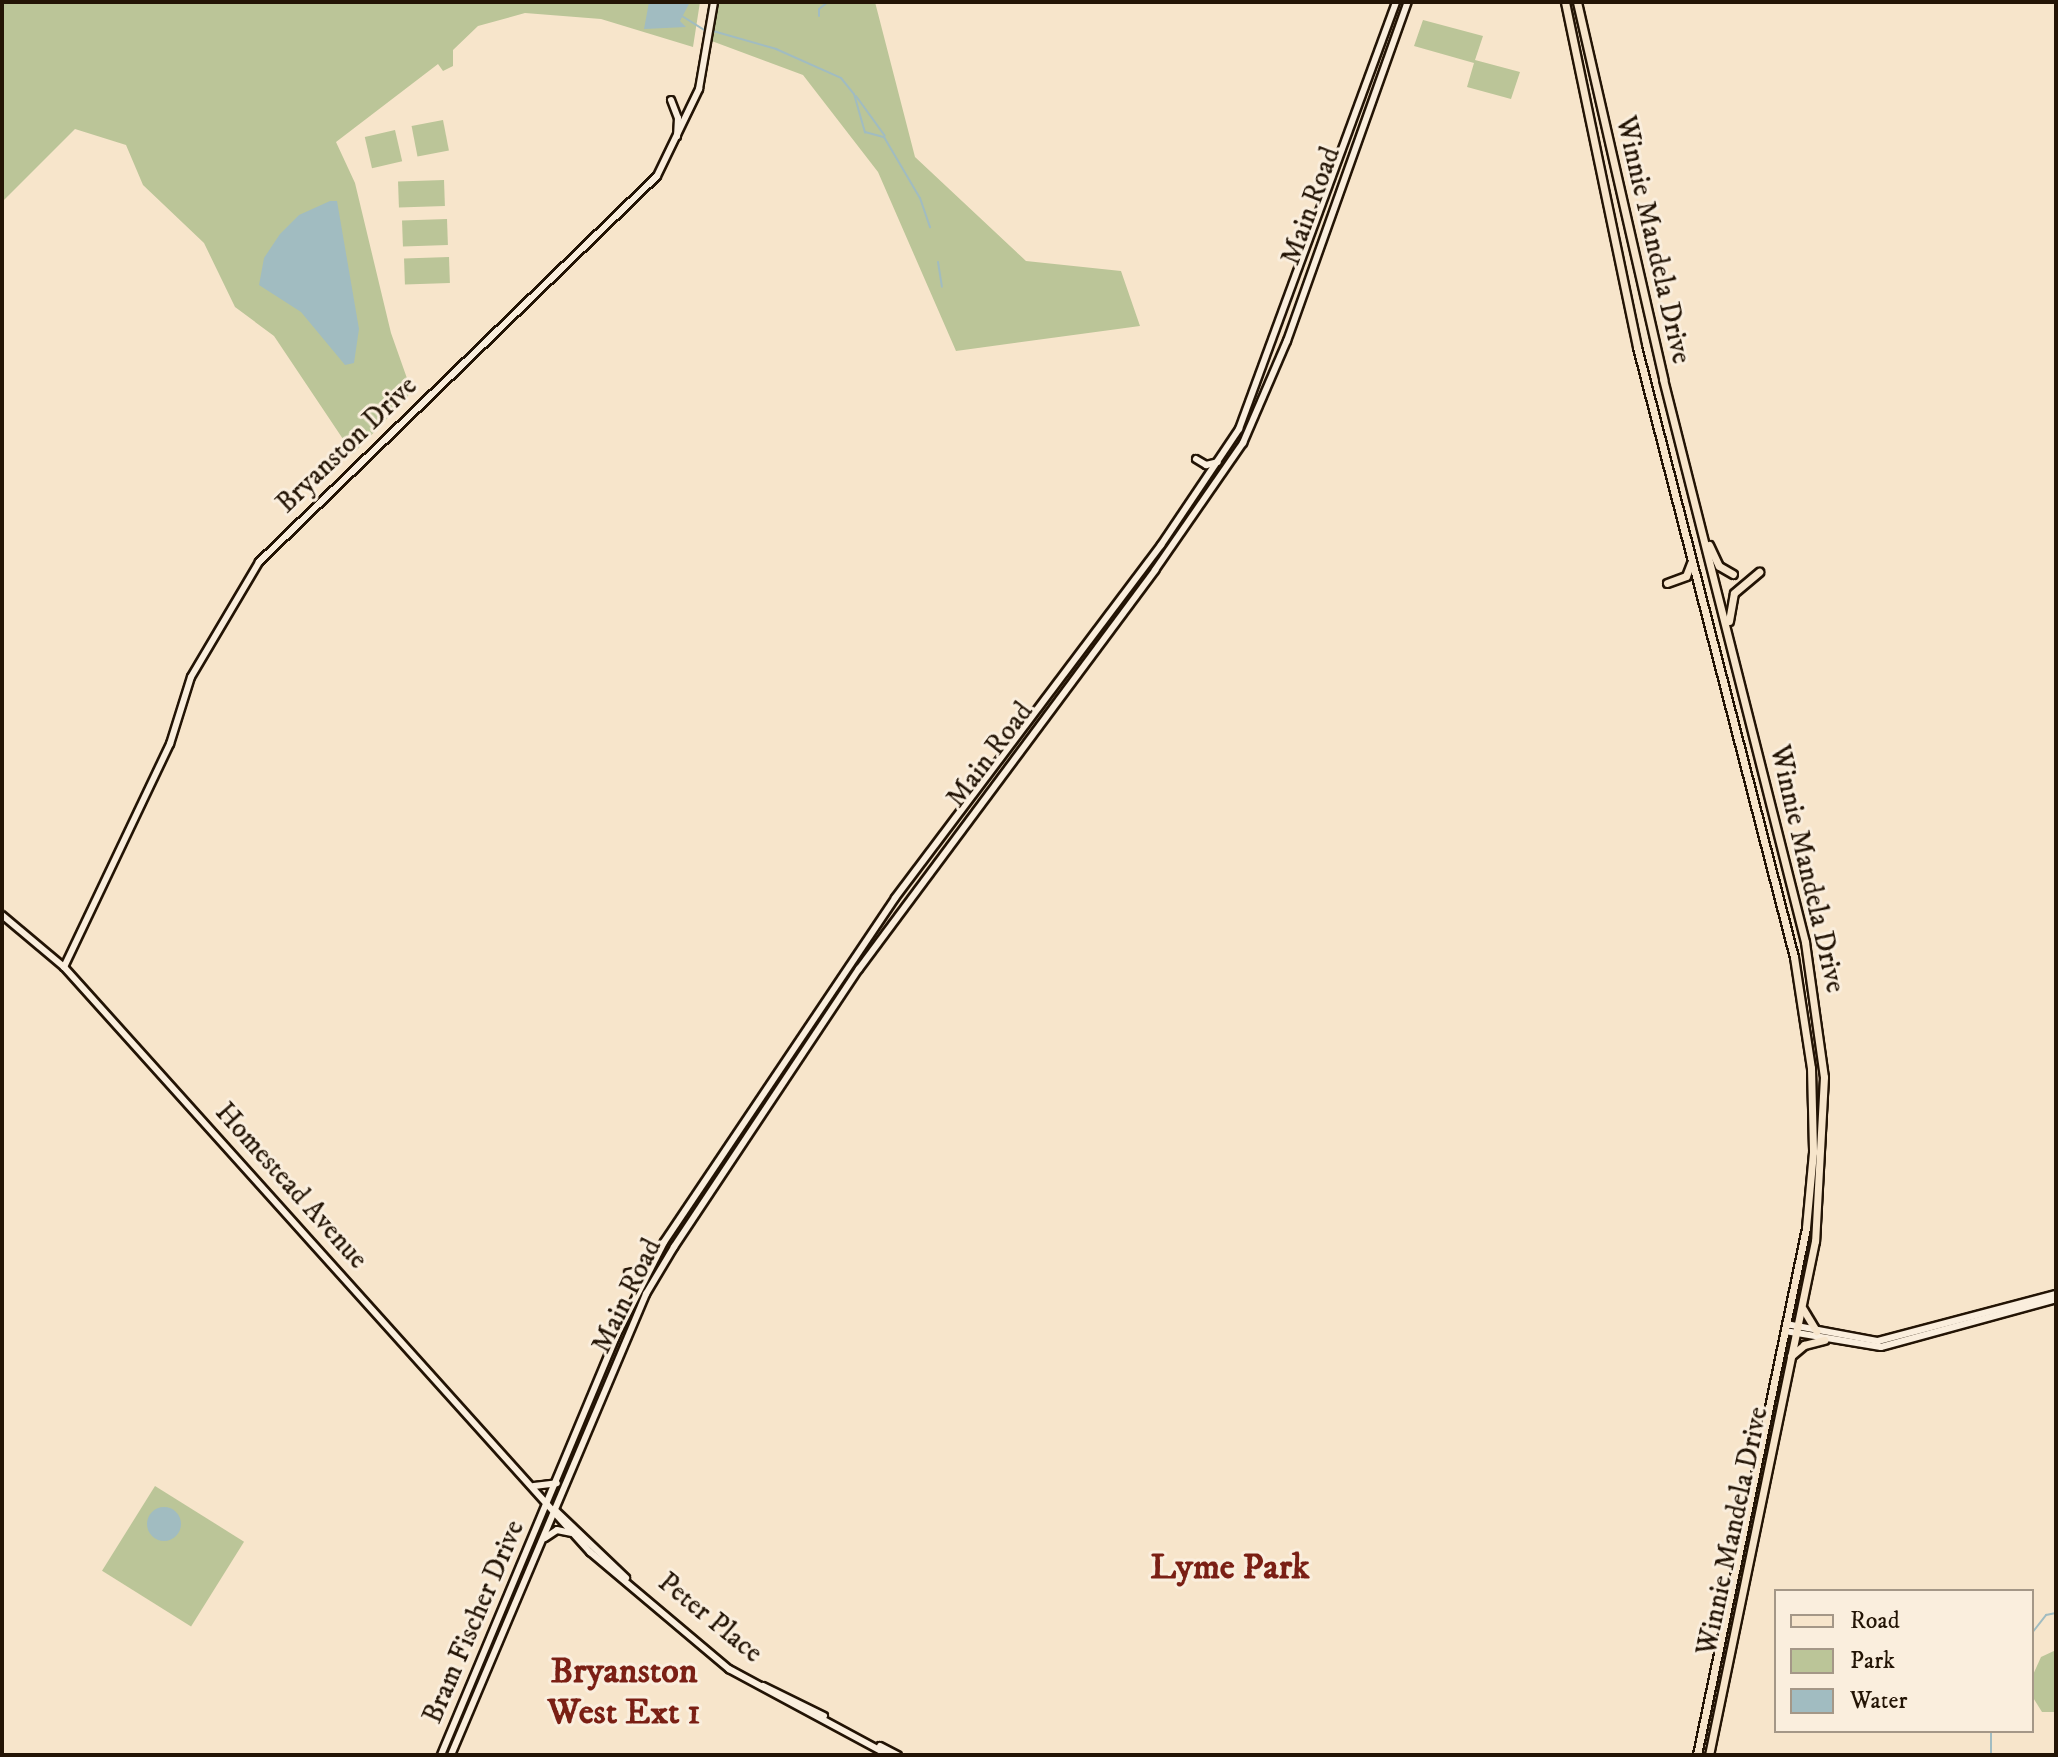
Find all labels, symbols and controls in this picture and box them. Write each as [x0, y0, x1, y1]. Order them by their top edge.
street label: Winnie Mandela Drive [1608, 113, 1698, 367]
street label: Main Road [1274, 142, 1348, 270]
street label: Bryanston Drive [270, 369, 424, 521]
street label: Main Road [939, 696, 1041, 814]
street label: Winnie Mandela Drive [1762, 742, 1852, 996]
street label: Homestead Avenue [208, 1096, 374, 1276]
street label: Main Road [585, 1233, 669, 1359]
street label: Winnie Mandela Drive [1690, 1404, 1776, 1658]
street label: Bram Fischer Drive [416, 1515, 532, 1729]
district label: Lyme Park [1150, 1546, 1310, 1590]
street label: Peter Place [651, 1566, 769, 1670]
legend [1774, 1589, 2034, 1733]
text: Road [1850, 1606, 1900, 1636]
text: Park [1850, 1646, 1895, 1676]
district label: Bryanston West Ext 1 [547, 1649, 701, 1734]
text: Water [1850, 1686, 1907, 1716]

